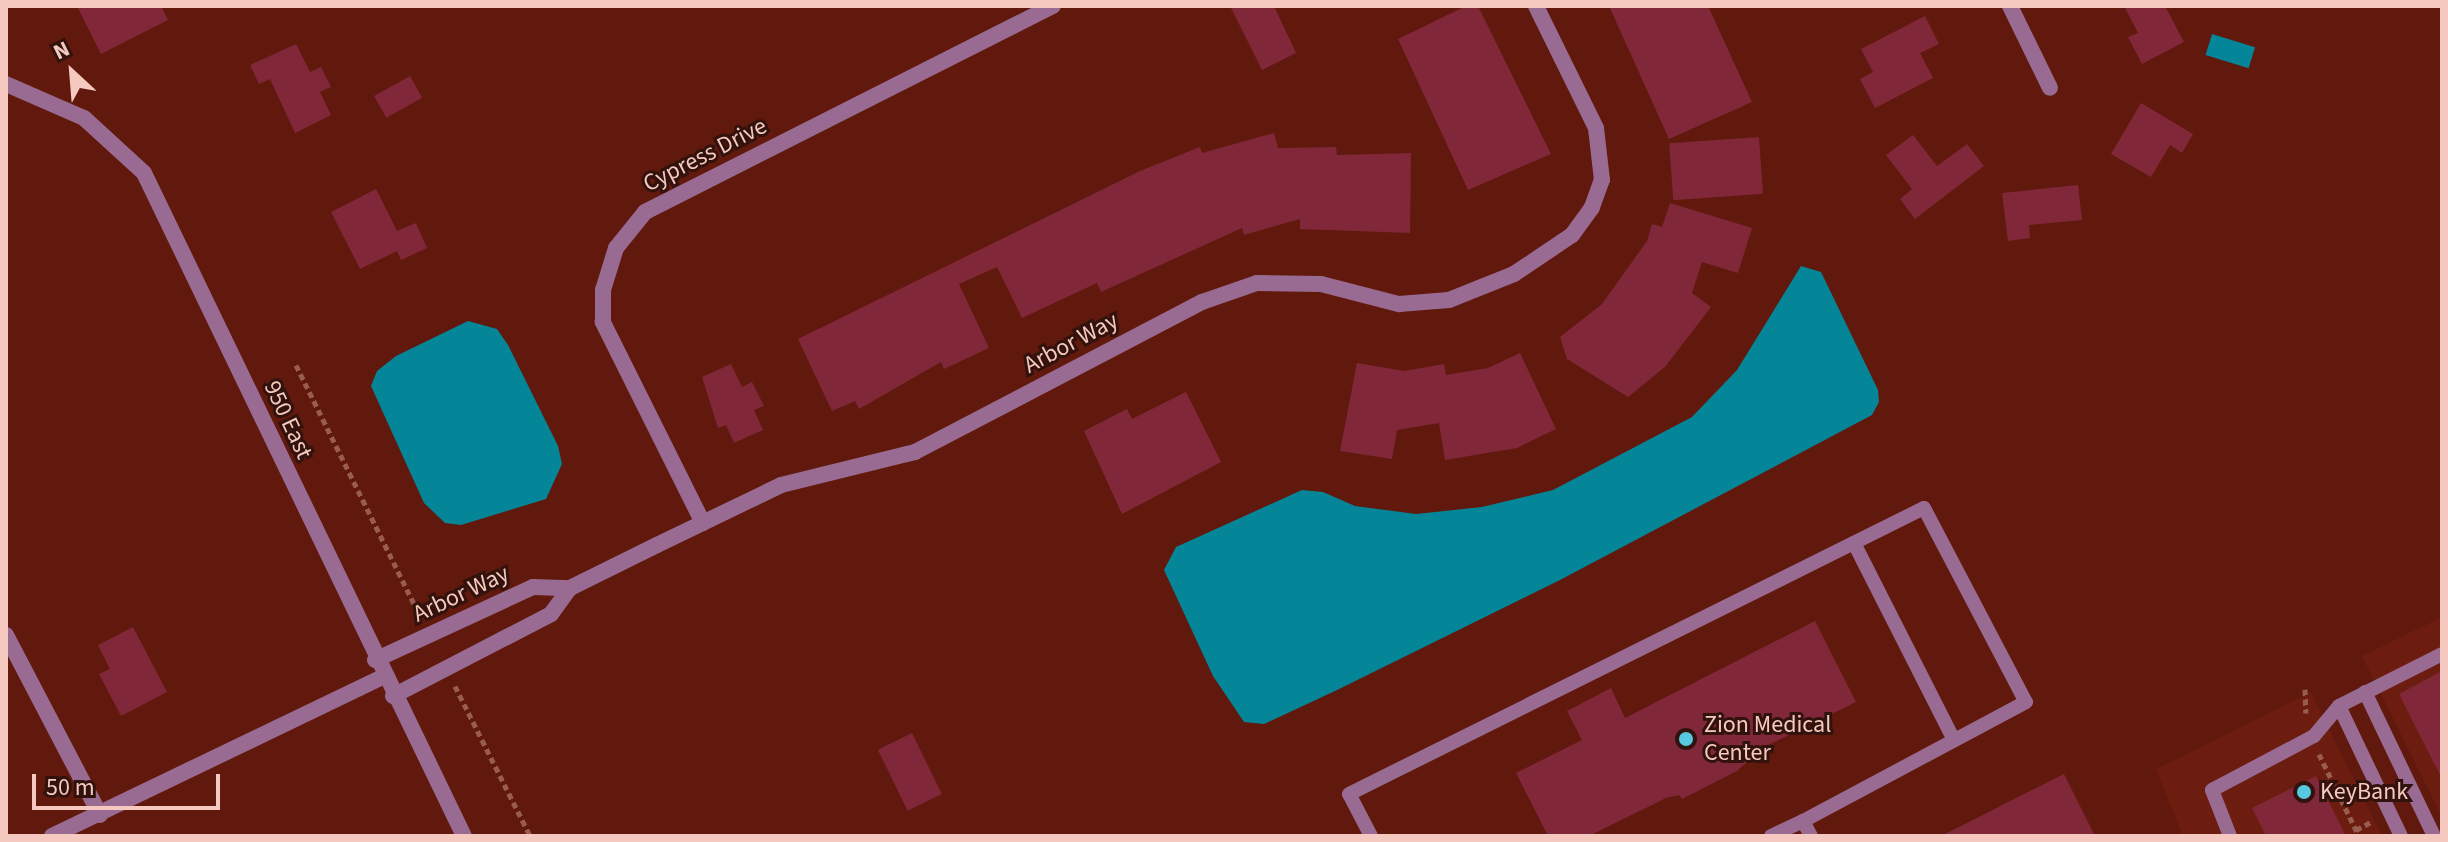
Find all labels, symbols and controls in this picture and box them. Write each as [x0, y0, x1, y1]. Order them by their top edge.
north arrow [32, 32, 112, 112]
text: N [48, 33, 75, 68]
street label: Cypress Drive [638, 112, 772, 198]
street label: Arbor Way [1019, 306, 1123, 380]
street label: 950 East [257, 376, 319, 464]
street label: Arbor Way [408, 559, 514, 629]
place label: Zion Medical Center [1704, 711, 1831, 767]
marker: Zion Medical Center [1675, 728, 1697, 750]
scale bar [36, 758, 224, 808]
text: 50 m [46, 770, 95, 805]
place label: KeyBank [2320, 778, 2408, 806]
marker: KeyBank [2295, 783, 2313, 801]

